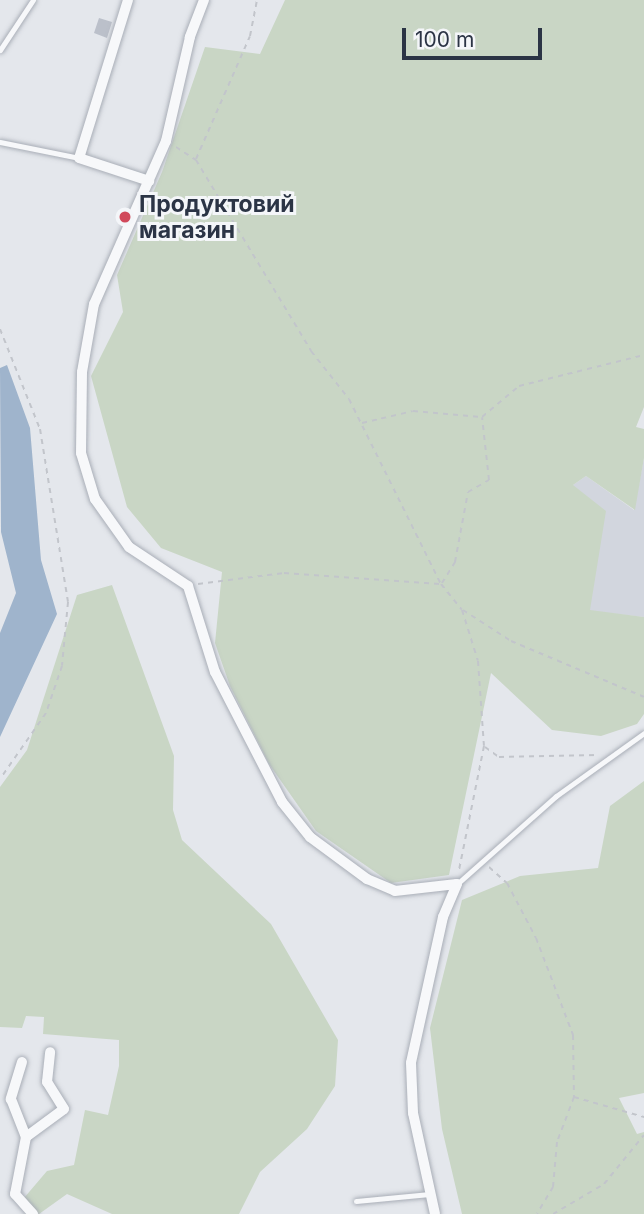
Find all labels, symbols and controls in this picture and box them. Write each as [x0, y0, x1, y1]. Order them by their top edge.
scale bar [406, 14, 546, 58]
text: 100 m [415, 27, 474, 52]
place label: Продуктовий магазин [139, 190, 295, 244]
marker: Продуктовий магазин [117, 209, 133, 225]

